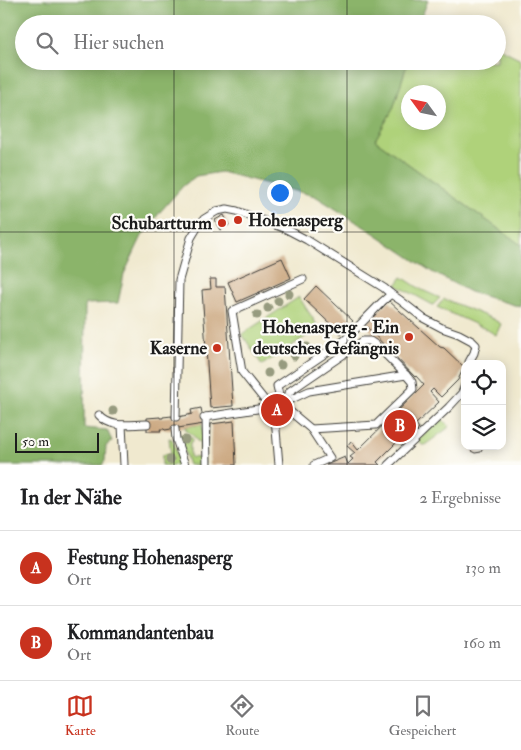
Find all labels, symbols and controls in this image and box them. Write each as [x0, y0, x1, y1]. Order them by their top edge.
search box [15, 15, 506, 70]
icon: search [33, 29, 61, 57]
text: Hier suchen [73, 31, 164, 55]
north arrow [401, 85, 446, 130]
your location [267, 180, 293, 206]
place label: Hohenasperg [248, 209, 344, 232]
place label: Schubartturm [112, 212, 213, 235]
marker: Hohenasperg [232, 214, 244, 226]
marker: Schubartturm [216, 217, 228, 229]
place label: Hohenasperg - Ein deutsches Gefängnis [253, 316, 400, 360]
marker: Hohenasperg - Ein deutsches Gefängnis [403, 331, 415, 343]
place label: Kaserne [150, 337, 207, 360]
marker: Kaserne [211, 342, 223, 354]
map controls [461, 360, 506, 450]
button: locate [461, 360, 506, 405]
pin: A [261, 391, 293, 429]
button: layers [461, 405, 506, 450]
pin: B [384, 407, 416, 445]
scale bar [15, 430, 99, 453]
text: 50 m [22, 433, 49, 450]
text: In der Nähe [20, 484, 122, 511]
text: 2 Ergebnisse [420, 488, 501, 508]
text: Festung Hohenasperg [67, 546, 232, 570]
text: A [31, 558, 41, 578]
text: 130 m [465, 558, 501, 578]
text: Ort [67, 570, 91, 590]
text: Kommandantenbau [67, 621, 214, 645]
text: B [31, 633, 41, 653]
text: 160 m [463, 633, 501, 653]
text: Ort [67, 645, 91, 665]
tab: Karte [65, 692, 96, 739]
tab: Route [225, 692, 259, 739]
tab: Gespeichert [389, 692, 456, 739]

